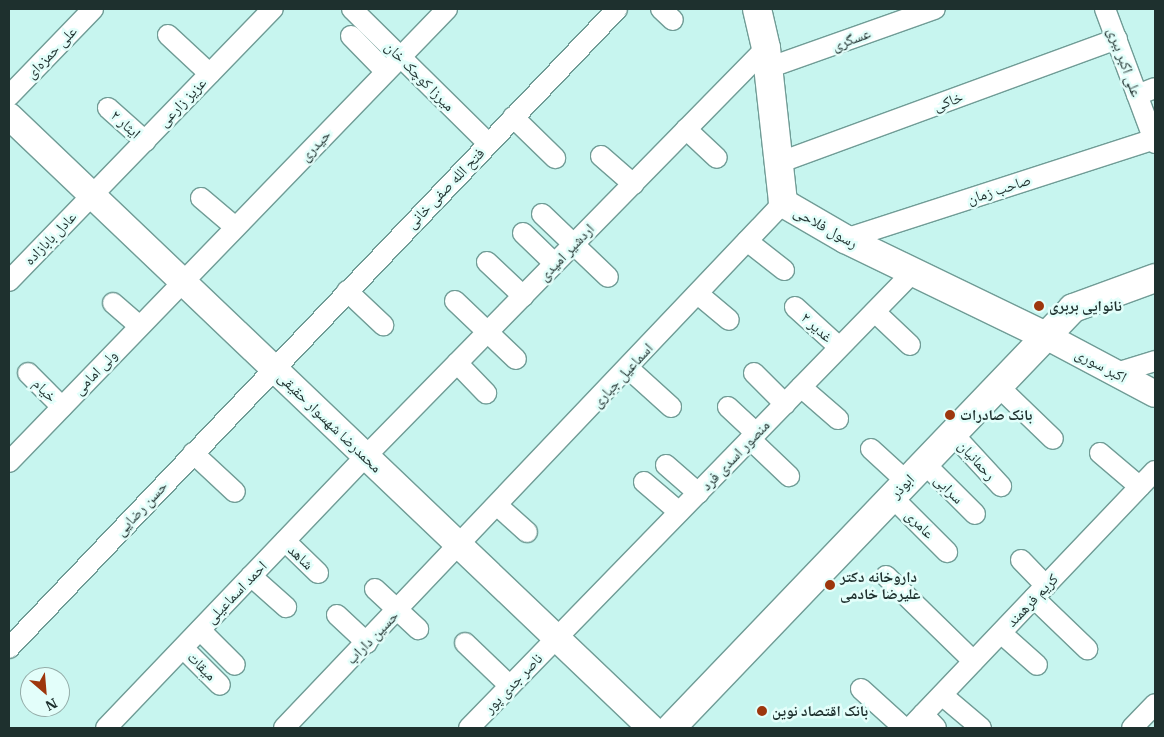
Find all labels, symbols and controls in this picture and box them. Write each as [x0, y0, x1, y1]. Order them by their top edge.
street label: علی حمزه‌ای [22, 22, 80, 82]
street label: عسگری [829, 24, 873, 54]
street label: علی اکبر ببری [1104, 25, 1146, 99]
street label: میرزا کوچک خان [381, 37, 459, 115]
street label: عزیز زارعی [154, 74, 210, 130]
street label: خاکی [931, 87, 965, 115]
street label: ایثار ۲ [107, 106, 145, 142]
street label: حیدری [296, 125, 334, 165]
street label: فتح الله صفی خانی [402, 144, 488, 232]
street label: صاحب زمان [965, 170, 1033, 208]
street label: رسول فلاحی [791, 202, 861, 252]
street label: عادل بابازاده [20, 207, 80, 269]
street label: اردشیر امیدی [534, 220, 598, 284]
place label: نانوایی بربری [1049, 297, 1122, 315]
marker: نانوایی بربری [1033, 300, 1045, 312]
street label: غدیر ۲ [798, 308, 836, 346]
street label: اسماعیل جباری [588, 339, 656, 411]
street label: اکبر سوری [1072, 344, 1130, 386]
street label: ولی امامی [69, 346, 121, 398]
street label: محمدرضا شهسوار حقیقی [274, 368, 386, 476]
street label: خیام [29, 374, 61, 406]
place label: بانک صادرات [960, 406, 1032, 424]
marker: بانک صادرات [944, 409, 956, 421]
street label: منصور اسدی فرد [697, 416, 773, 494]
street label: رحمانیان [954, 436, 1000, 484]
street label: ابوذر [886, 470, 918, 502]
street label: سرابی [931, 471, 967, 507]
street label: حسن رضایی [111, 477, 171, 539]
street label: عامری [902, 506, 938, 542]
street label: شاهد [285, 541, 317, 573]
street label: احمد اسماعیلی [202, 557, 270, 627]
place label: داروخانه دکتر علیرضا خادمی [840, 567, 921, 602]
street label: کریم فرهمند [1002, 570, 1062, 630]
marker: داروخانه دکتر علیرضا خادمی [824, 579, 836, 591]
street label: حسین داراب [342, 606, 402, 668]
street label: میقات [184, 648, 220, 684]
street label: ناصر جدی پور [480, 649, 546, 717]
north arrow [20, 667, 70, 717]
text: N [42, 694, 60, 715]
place label: بانک اقتصاد نوین [772, 702, 868, 720]
marker: بانک اقتصاد نوین [756, 705, 768, 717]

